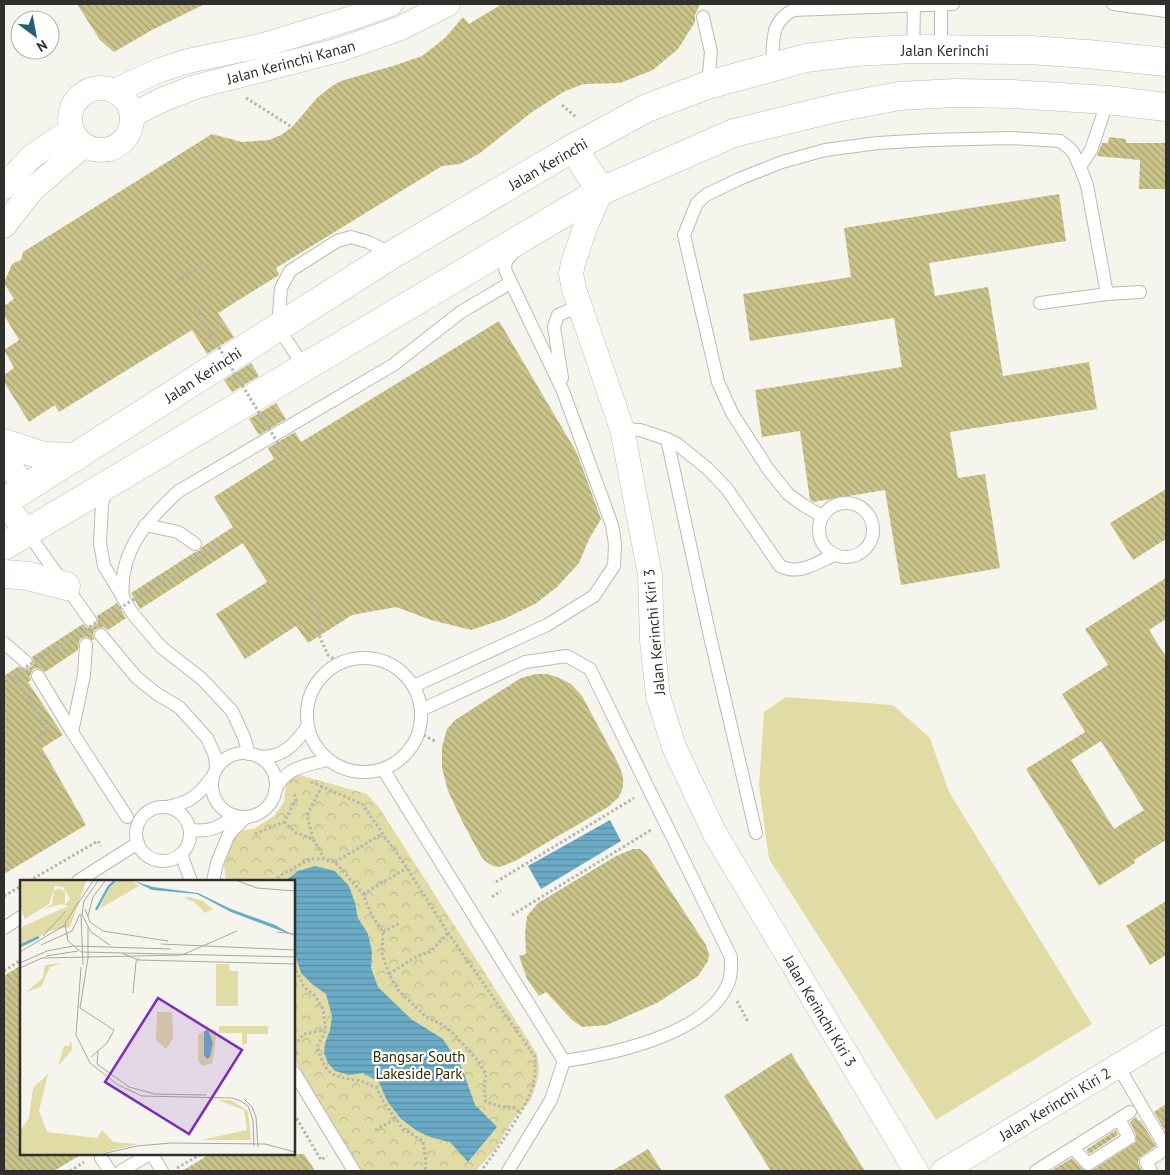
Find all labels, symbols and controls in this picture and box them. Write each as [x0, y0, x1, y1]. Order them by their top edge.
north arrow [10, 10, 60, 60]
text: N [33, 36, 51, 56]
street label: Jalan Kerinchi Kanan [224, 36, 357, 89]
street label: Jalan Kerinchi [900, 41, 989, 60]
street label: Jalan Kerinchi [504, 134, 591, 195]
street label: Jalan Kerinchi [160, 343, 245, 408]
street label: Jalan Kerinchi Kiri 3 [639, 568, 669, 697]
inset map [20, 880, 295, 1155]
street label: Jalan Kerinchi Kiri 3 [779, 951, 861, 1070]
park label: Bangsar South Lakeside Park [373, 1047, 465, 1083]
street label: Jalan Kerinchi Kiri 2 [995, 1063, 1114, 1145]

